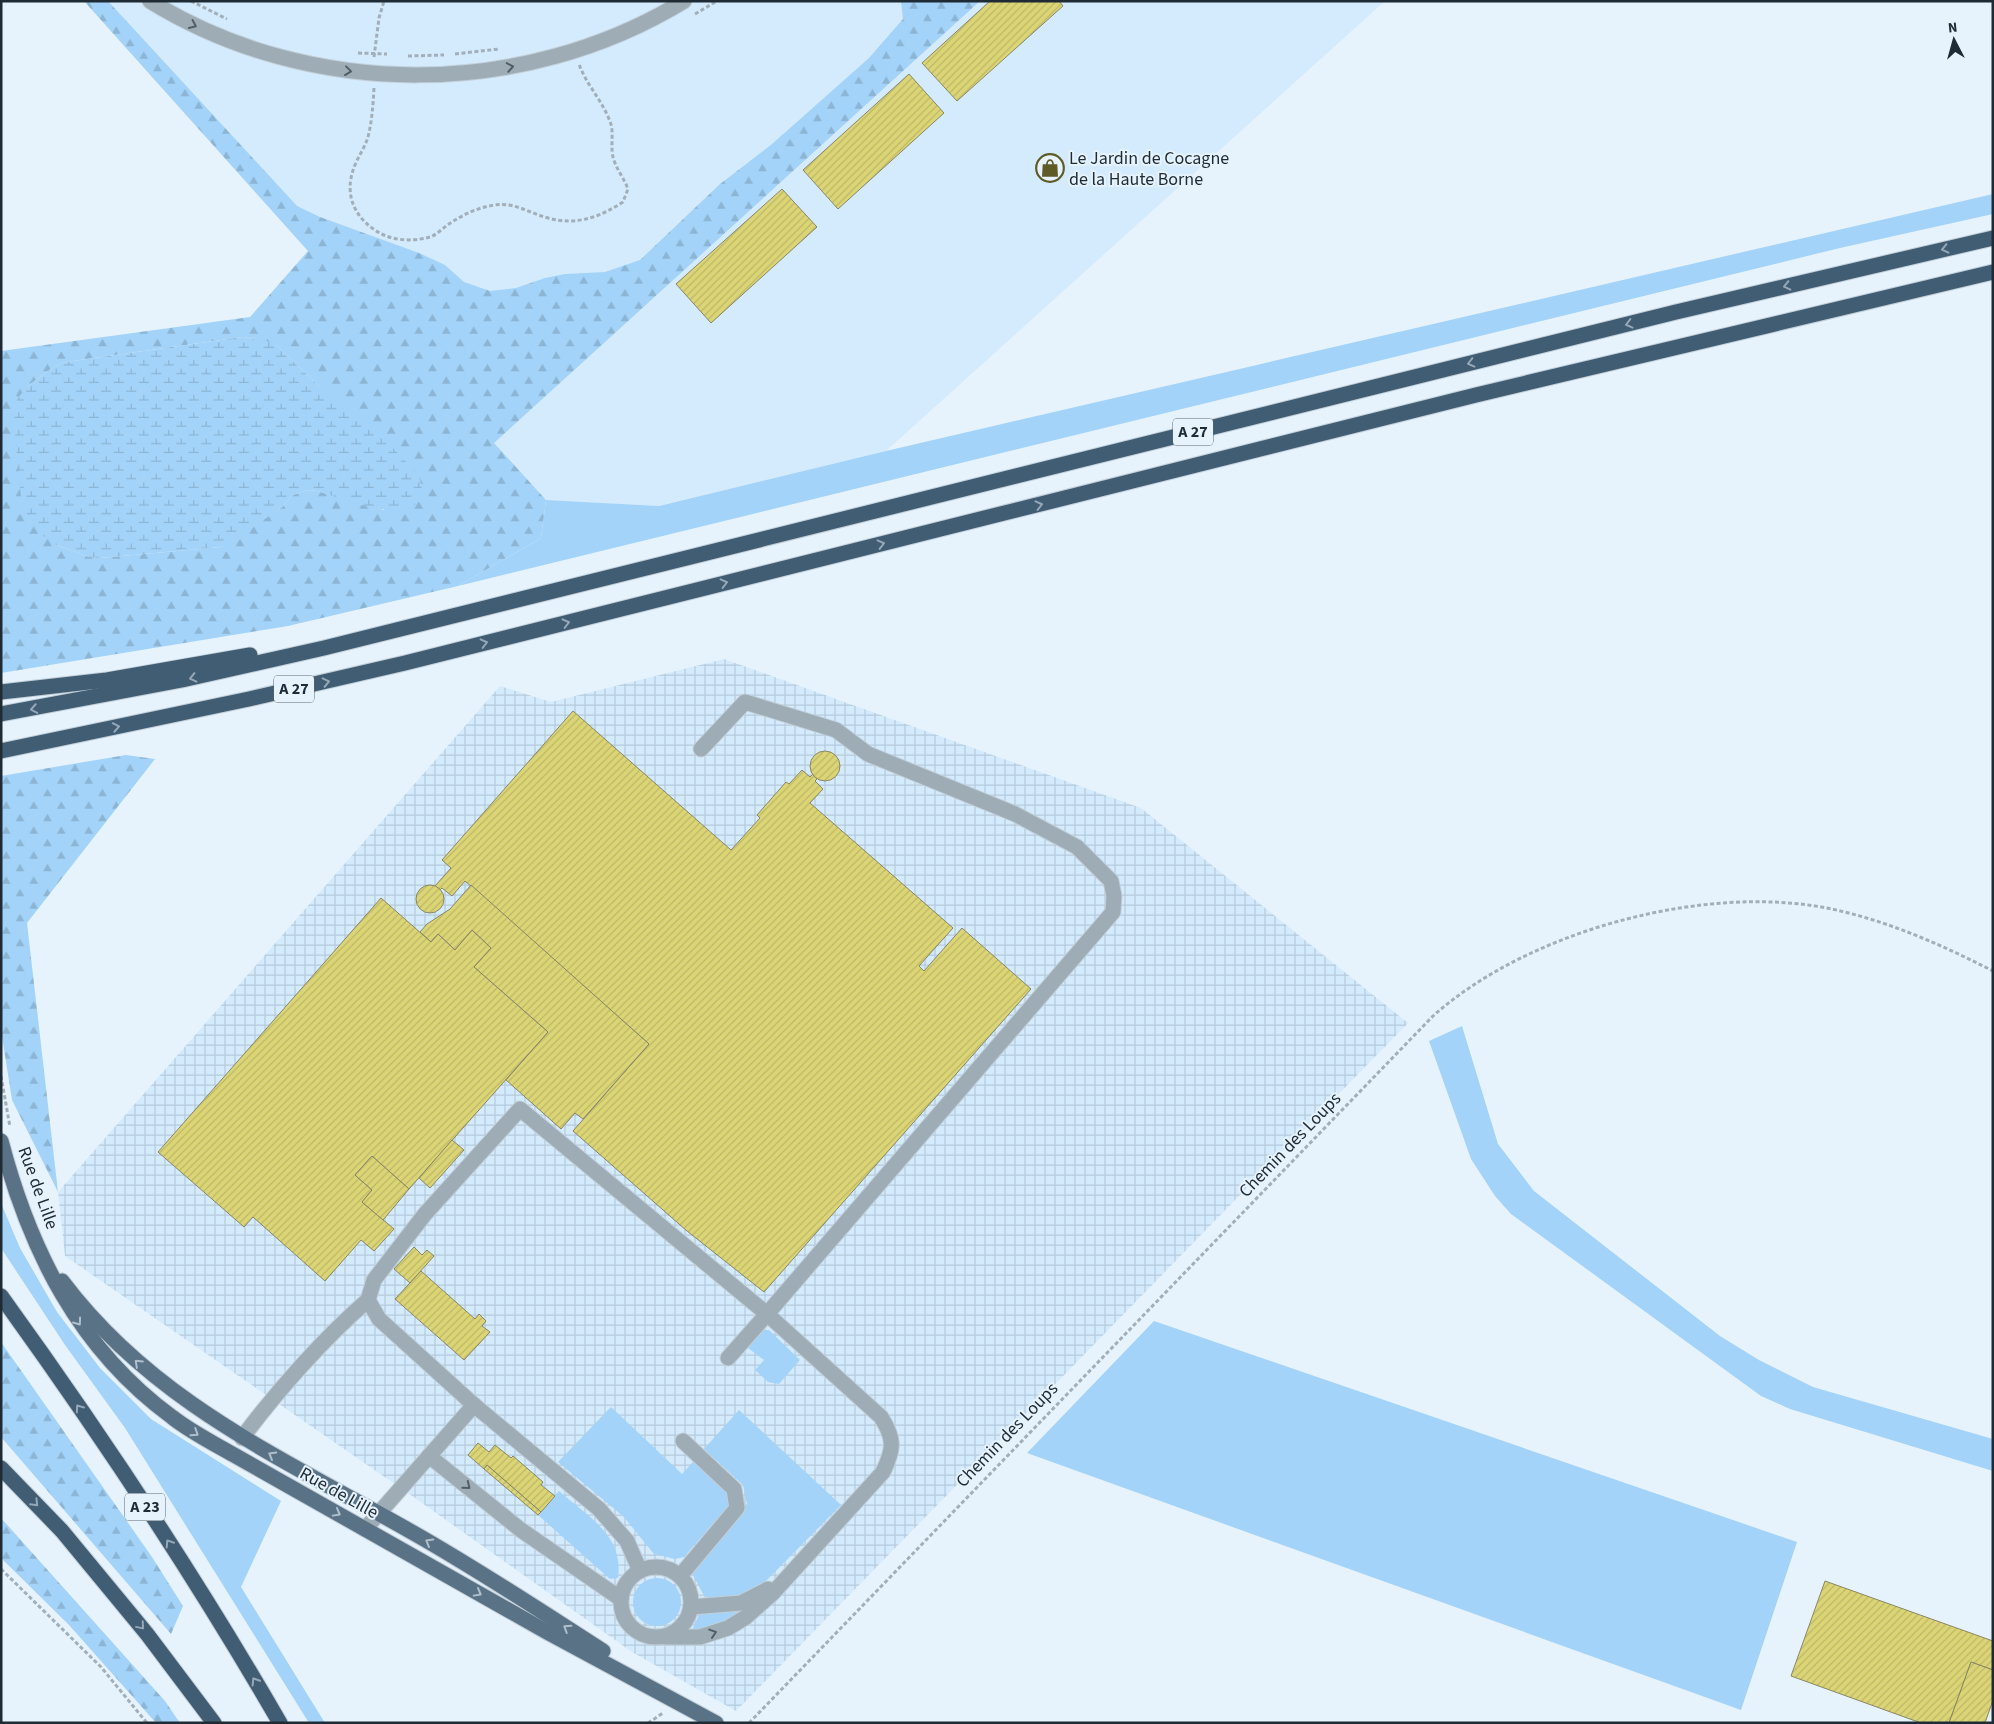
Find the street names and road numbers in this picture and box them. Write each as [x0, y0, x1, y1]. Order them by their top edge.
road number: A 27 [1173, 418, 1213, 446]
road number: A 27 [274, 676, 314, 702]
street label: Chemin des Loups [1233, 1087, 1347, 1203]
street label: Rue de Lille [11, 1143, 65, 1233]
street label: Chemin des Loups [950, 1377, 1064, 1493]
street label: Rue de Lille [295, 1461, 383, 1525]
road number: A 23 [125, 1494, 165, 1520]

